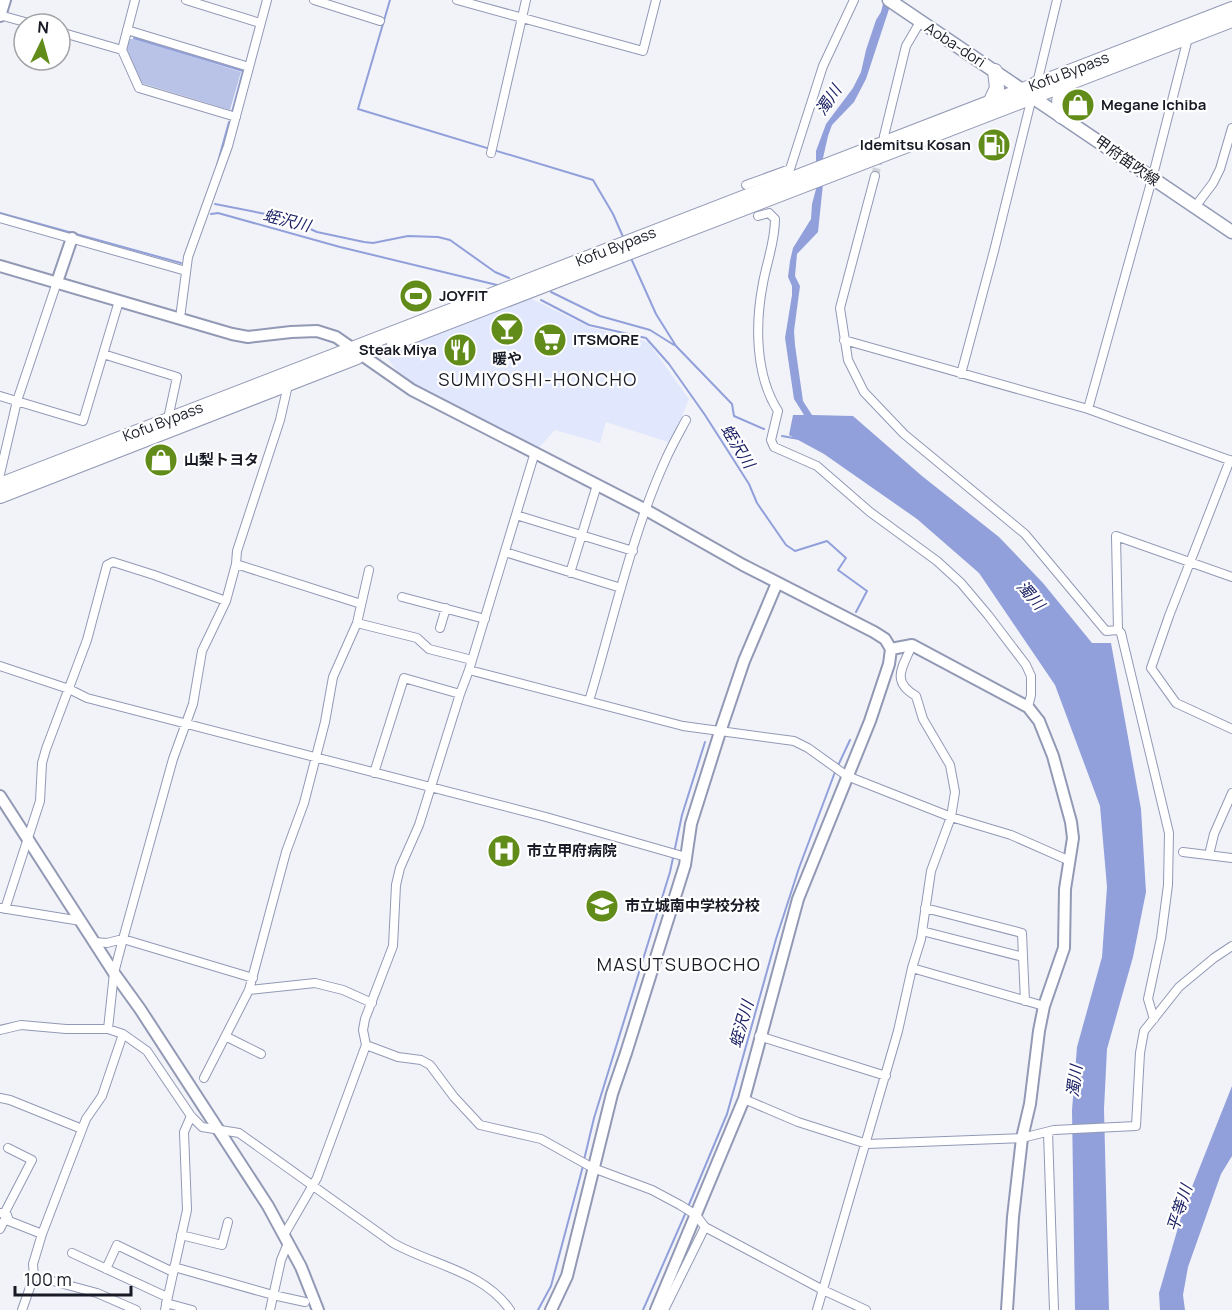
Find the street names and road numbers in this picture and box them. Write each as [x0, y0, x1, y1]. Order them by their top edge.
street label: Aoba-dori [921, 17, 990, 72]
street label: Kofu Bypass [1026, 47, 1112, 96]
street label: 甲府笛吹線 [1091, 130, 1164, 191]
street label: Kofu Bypass [573, 222, 659, 271]
street label: Kofu Bypass [120, 397, 206, 446]

